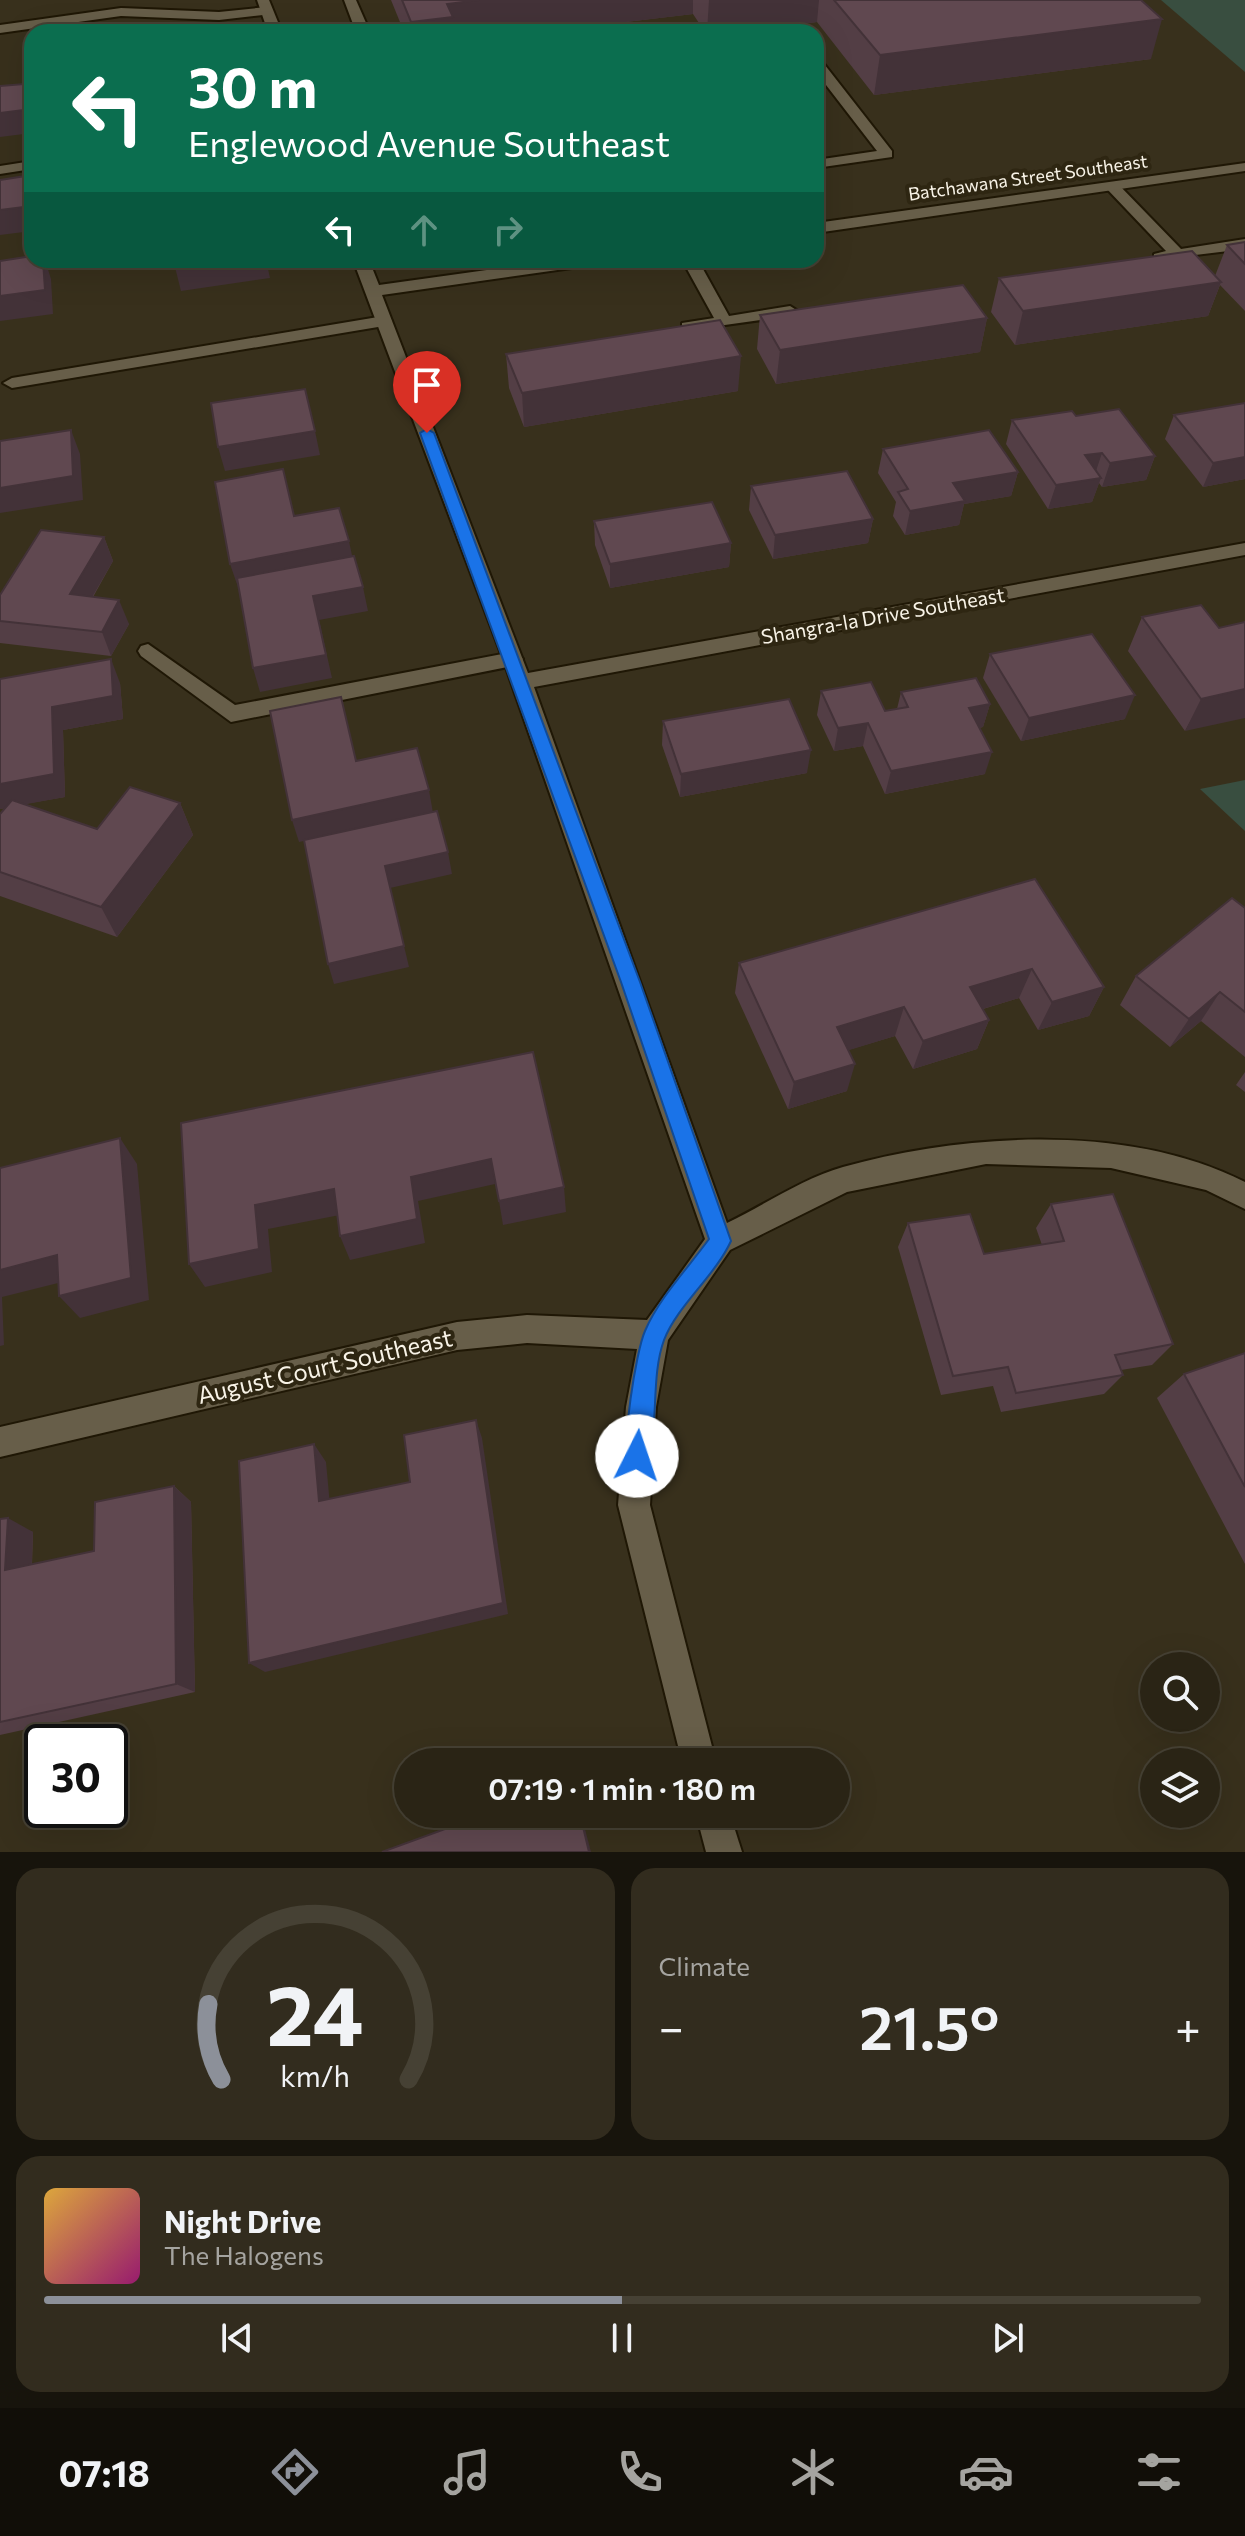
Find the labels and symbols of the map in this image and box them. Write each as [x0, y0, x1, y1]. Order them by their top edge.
street label: Batchawana Street Southeast [907, 149, 1149, 205]
pin [393, 351, 461, 433]
street label: Shangra-la Drive Southeast [759, 582, 1007, 648]
street label: August Court Southeast [194, 1322, 455, 1409]
position arrow [595, 1414, 679, 1498]
speed limit sign: 30 [24, 1724, 128, 1828]

